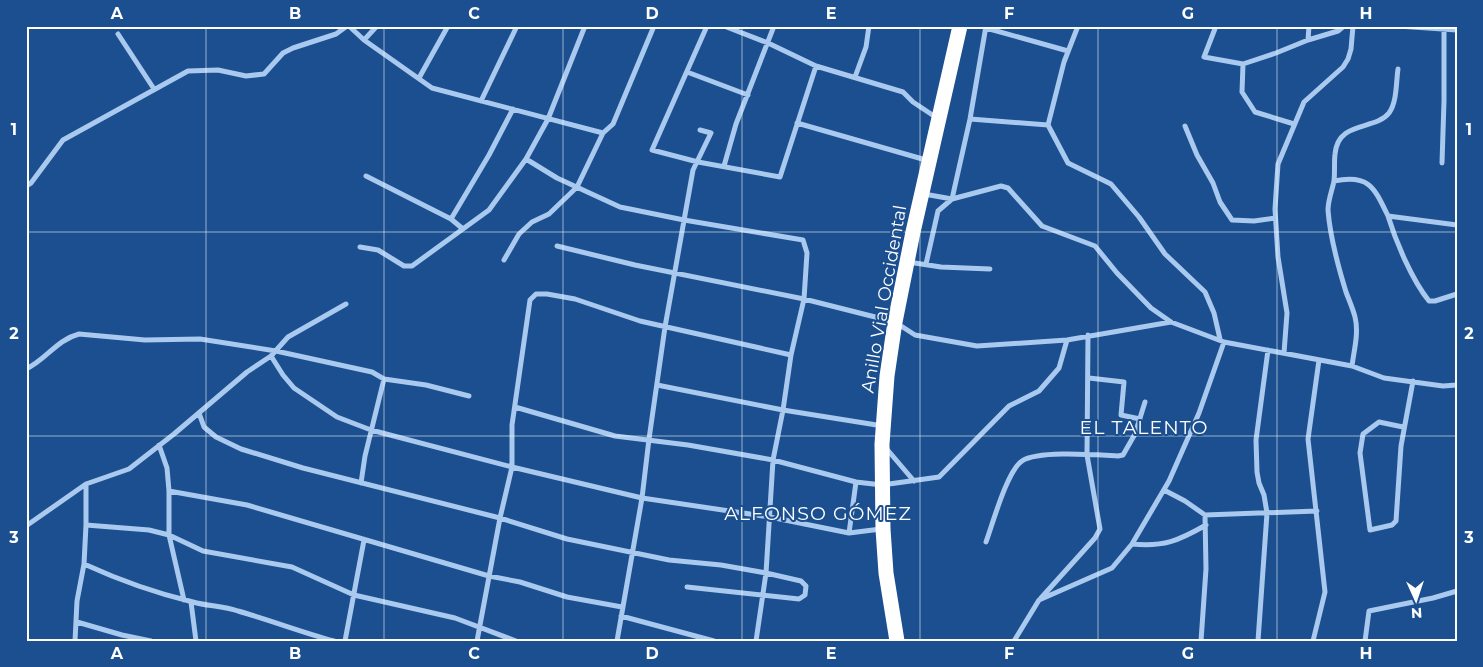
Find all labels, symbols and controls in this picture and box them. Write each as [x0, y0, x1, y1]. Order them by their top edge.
text: A [110, 4, 124, 23]
text: B [289, 4, 301, 23]
text: C [468, 4, 480, 23]
text: D [645, 4, 659, 23]
text: E [826, 4, 836, 23]
text: F [1004, 4, 1014, 23]
text: G [1182, 4, 1194, 23]
text: H [1360, 4, 1372, 23]
text: 1 [11, 120, 17, 139]
text: 1 [1466, 120, 1472, 139]
street label: Anillo Vial Occidental [857, 203, 911, 395]
text: 2 [9, 324, 19, 343]
text: 2 [1464, 324, 1474, 343]
district label: EL TALENTO [1080, 416, 1208, 439]
district label: ALFONSO GÓMEZ [724, 502, 912, 525]
text: 3 [8, 528, 19, 547]
text: 3 [1463, 528, 1474, 547]
north arrow [1390, 574, 1440, 624]
text: N [1411, 604, 1423, 622]
text: A [110, 644, 124, 663]
text: B [289, 644, 301, 663]
text: C [468, 644, 480, 663]
text: D [645, 644, 659, 663]
text: E [826, 644, 836, 663]
text: F [1004, 644, 1014, 663]
text: G [1182, 644, 1194, 663]
text: H [1360, 644, 1372, 663]

